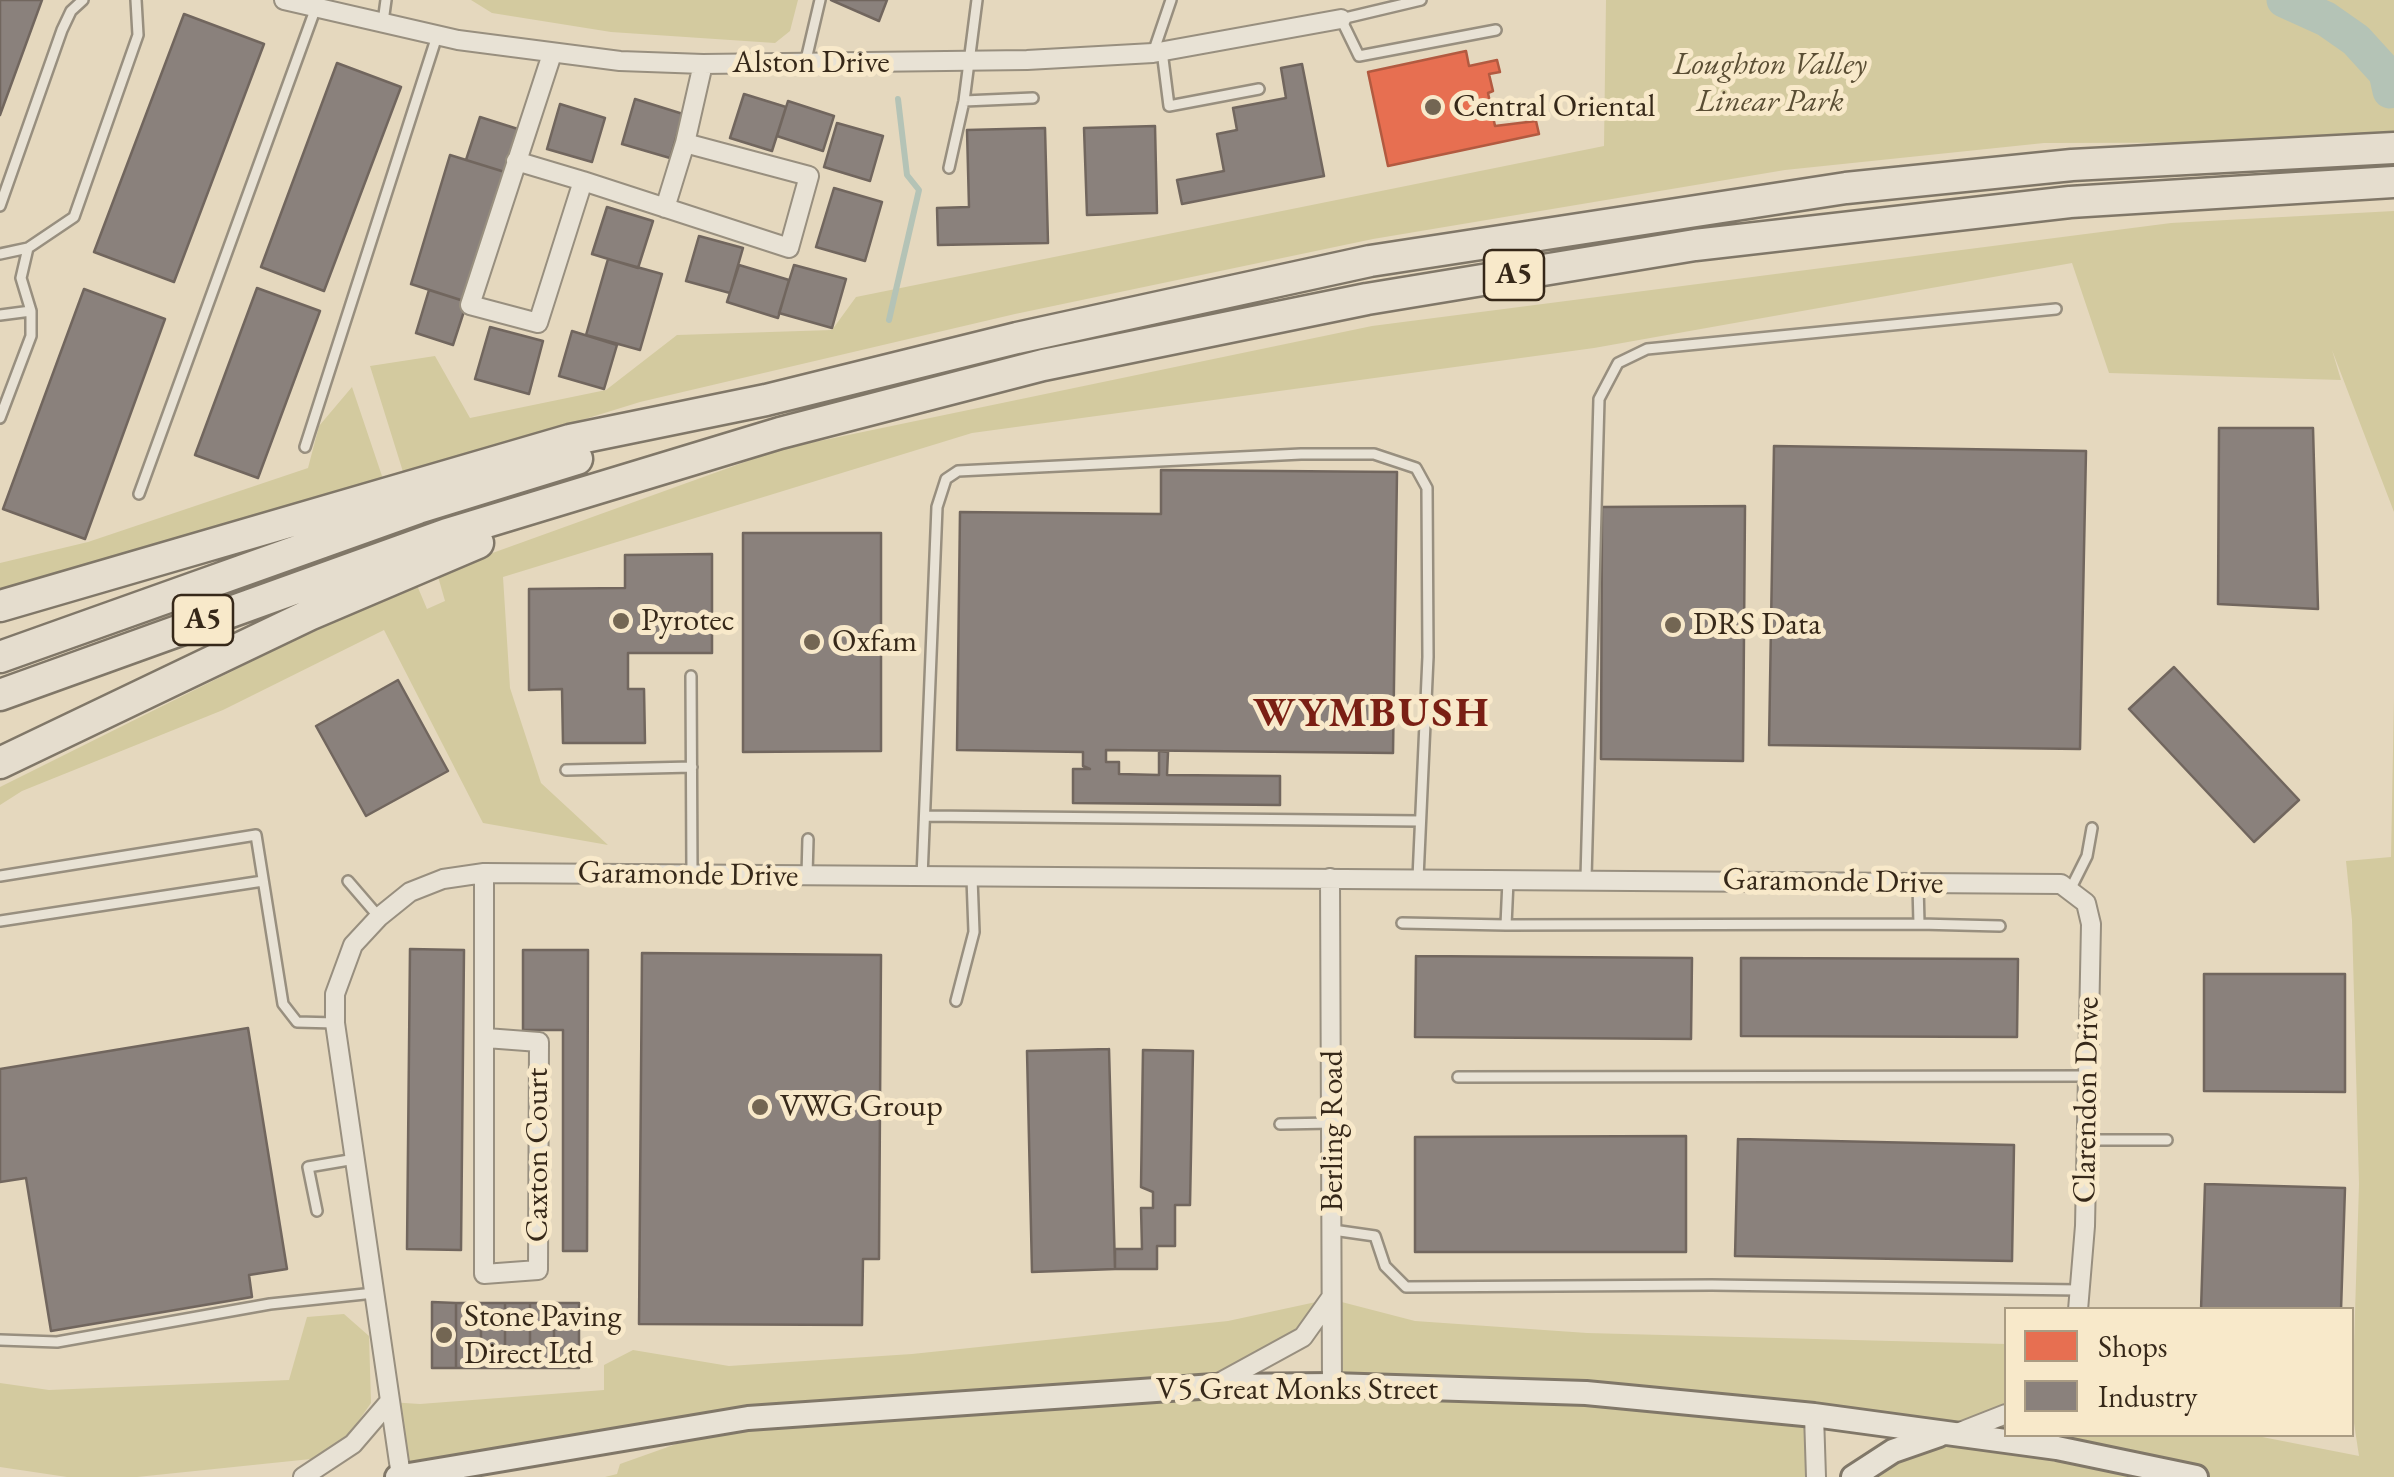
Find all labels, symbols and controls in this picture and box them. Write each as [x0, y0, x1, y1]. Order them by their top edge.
street label: Alston Drive [732, 44, 890, 82]
park label: Loughton Valley Linear Park [1673, 46, 1867, 121]
place label: Central Oriental [1453, 88, 1655, 126]
marker: Central Oriental [1422, 96, 1444, 118]
road number: A5 [1484, 250, 1544, 300]
road number: A5 [173, 595, 233, 645]
place label: Pyrotec [641, 602, 734, 640]
place label: DRS Data [1693, 606, 1821, 644]
marker: Pyrotec [610, 610, 632, 632]
marker: DRS Data [1662, 614, 1684, 636]
place label: Oxfam [832, 623, 917, 661]
marker: Oxfam [801, 631, 823, 653]
district label: WYMBUSH [1253, 690, 1491, 740]
street label: Garamonde Drive [577, 854, 799, 896]
street label: Garamonde Drive [1722, 861, 1944, 903]
street label: Clarendon Drive [2066, 996, 2108, 1204]
street label: Berling Road [1314, 1050, 1352, 1212]
street label: Caxton Court [519, 1068, 557, 1242]
place label: VWG Group [780, 1088, 943, 1126]
marker: VWG Group [749, 1096, 771, 1118]
place label: Stone Paving Direct Ltd [464, 1298, 621, 1373]
legend [2004, 1307, 2354, 1437]
marker: Stone Paving Direct Ltd [433, 1324, 455, 1346]
text: Shops [2098, 1327, 2168, 1366]
street label: V5 Great Monks Street [1156, 1371, 1438, 1409]
text: Industry [2098, 1377, 2197, 1416]

